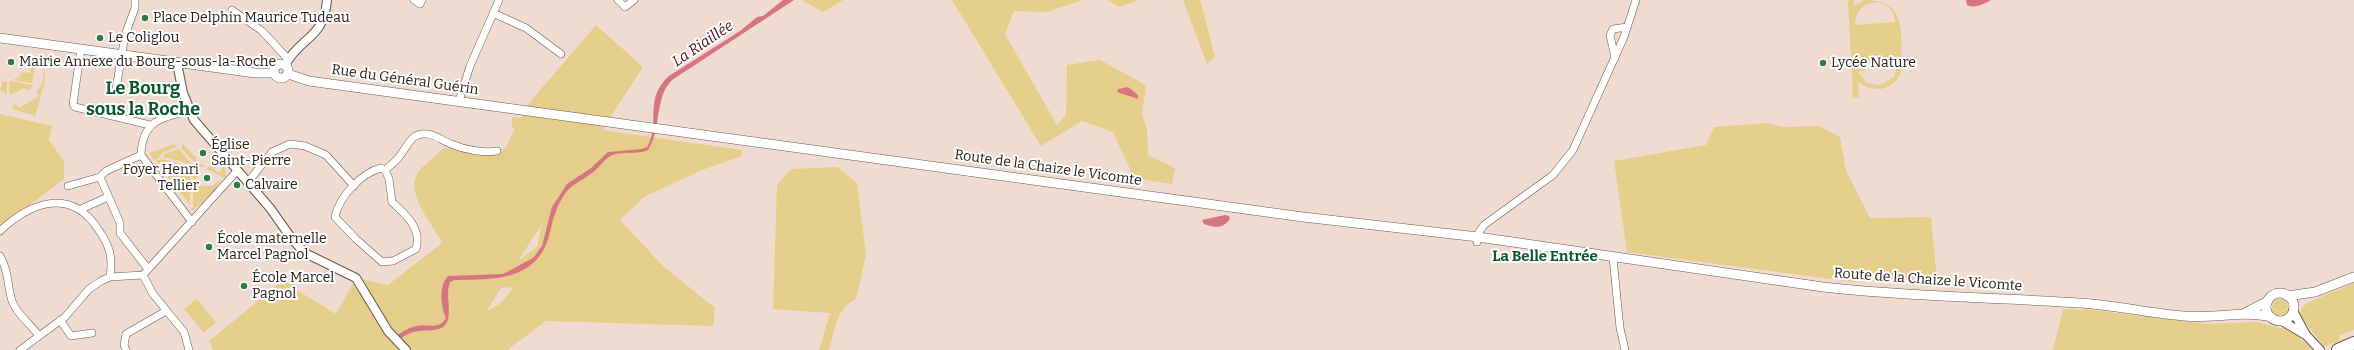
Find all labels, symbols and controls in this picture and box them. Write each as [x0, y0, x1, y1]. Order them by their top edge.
place label: Place Delphin Maurice Tudeau [153, 10, 350, 26]
marker: Place Delphin Maurice Tudeau [140, 13, 150, 23]
water label: La Riaillée [669, 17, 737, 71]
place label: Le Coliglou [108, 30, 179, 46]
marker: Le Coliglou [95, 33, 105, 43]
place label: Mairie Annexe du Bourg-sous-la-Roche [19, 54, 276, 70]
place label: Lycée Nature [1831, 55, 1916, 71]
marker: Mairie Annexe du Bourg-sous-la-Roche [6, 57, 16, 67]
marker: Lycée Nature [1818, 58, 1828, 68]
street label: Rue du Général Guérin [330, 61, 480, 99]
district label: Le Bourg sous la Roche [86, 78, 200, 120]
place label: Église Saint-Pierre [211, 137, 291, 170]
street label: Route de la Chaize le Vicomte [953, 147, 1143, 189]
marker: Église Saint-Pierre [198, 148, 208, 158]
place label: Foyer Henri Tellier [123, 162, 199, 194]
marker: Foyer Henri Tellier [202, 173, 212, 183]
place label: Calvaire [245, 177, 298, 193]
marker: Calvaire [232, 180, 242, 190]
place label: École maternelle Marcel Pagnol [217, 231, 327, 264]
marker: École maternelle Marcel Pagnol [204, 242, 214, 252]
district label: La Belle Entrée [1492, 248, 1598, 266]
street label: Route de la Chaize le Vicomte [1833, 265, 2023, 295]
place label: École Marcel Pagnol [252, 270, 334, 302]
marker: École Marcel Pagnol [239, 281, 249, 291]

